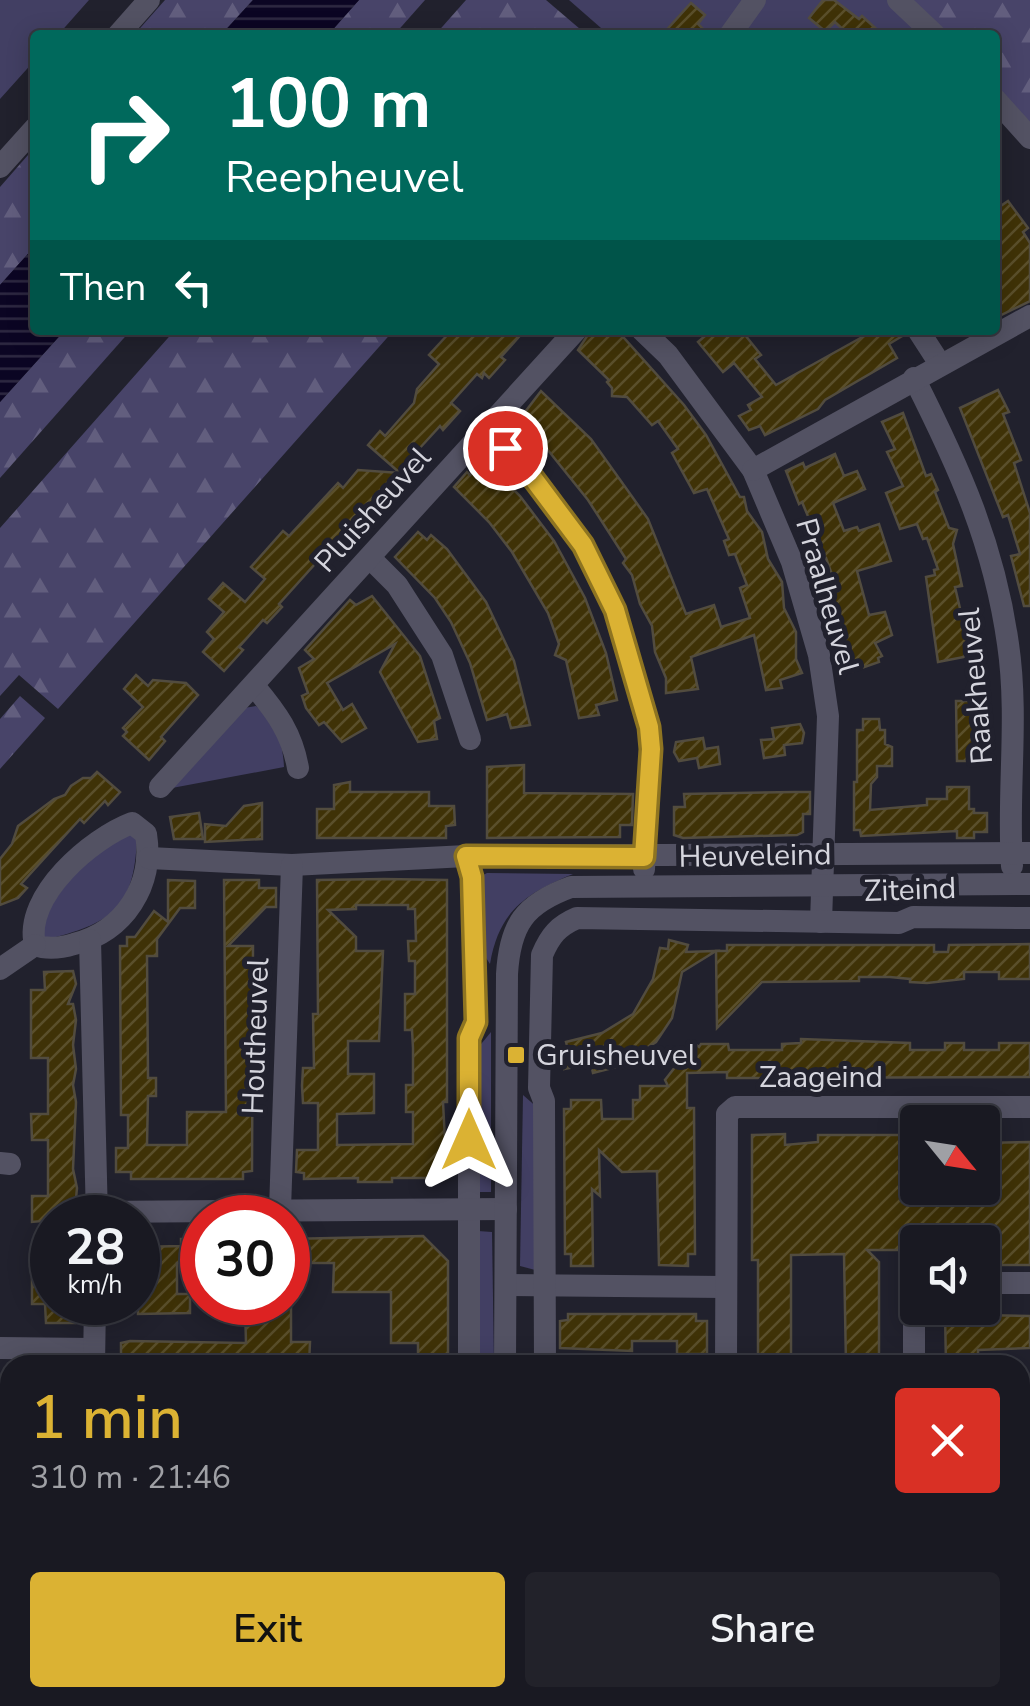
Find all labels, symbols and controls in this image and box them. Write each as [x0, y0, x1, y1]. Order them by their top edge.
text: 100 m [225, 56, 431, 152]
icon: right [60, 70, 190, 200]
text: Reepheuvel [225, 147, 464, 208]
icon: left [166, 260, 221, 315]
text: Then [60, 262, 146, 313]
pin [463, 406, 548, 491]
icon: arrive [478, 421, 533, 476]
street label: Pluisheuvel [306, 438, 440, 582]
street label: Praalheuvel [785, 514, 869, 679]
street label: Raakheuvel [949, 606, 1003, 766]
street label: Heuveleind [678, 834, 832, 878]
street label: Ziteind [863, 868, 957, 912]
street label: Houtheuvel [233, 957, 279, 1115]
place label: Gruisheuvel [536, 1035, 697, 1076]
marker: Gruisheuvel [505, 1044, 527, 1066]
street label: Zaageind [759, 1057, 883, 1098]
position arrow [417, 1088, 521, 1192]
north arrow [900, 1105, 1000, 1205]
map controls [900, 1105, 1000, 1325]
speed limit sign: 30 [180, 1195, 310, 1325]
text: 28 [65, 1213, 125, 1282]
button: sound [900, 1225, 1000, 1325]
text: km/h [67, 1268, 123, 1302]
text: 1 min [30, 1377, 183, 1459]
button: close [895, 1388, 1000, 1493]
text: 310 m · 21:46 [30, 1456, 231, 1499]
button: Exit [30, 1572, 505, 1687]
button: Share [525, 1572, 1000, 1687]

